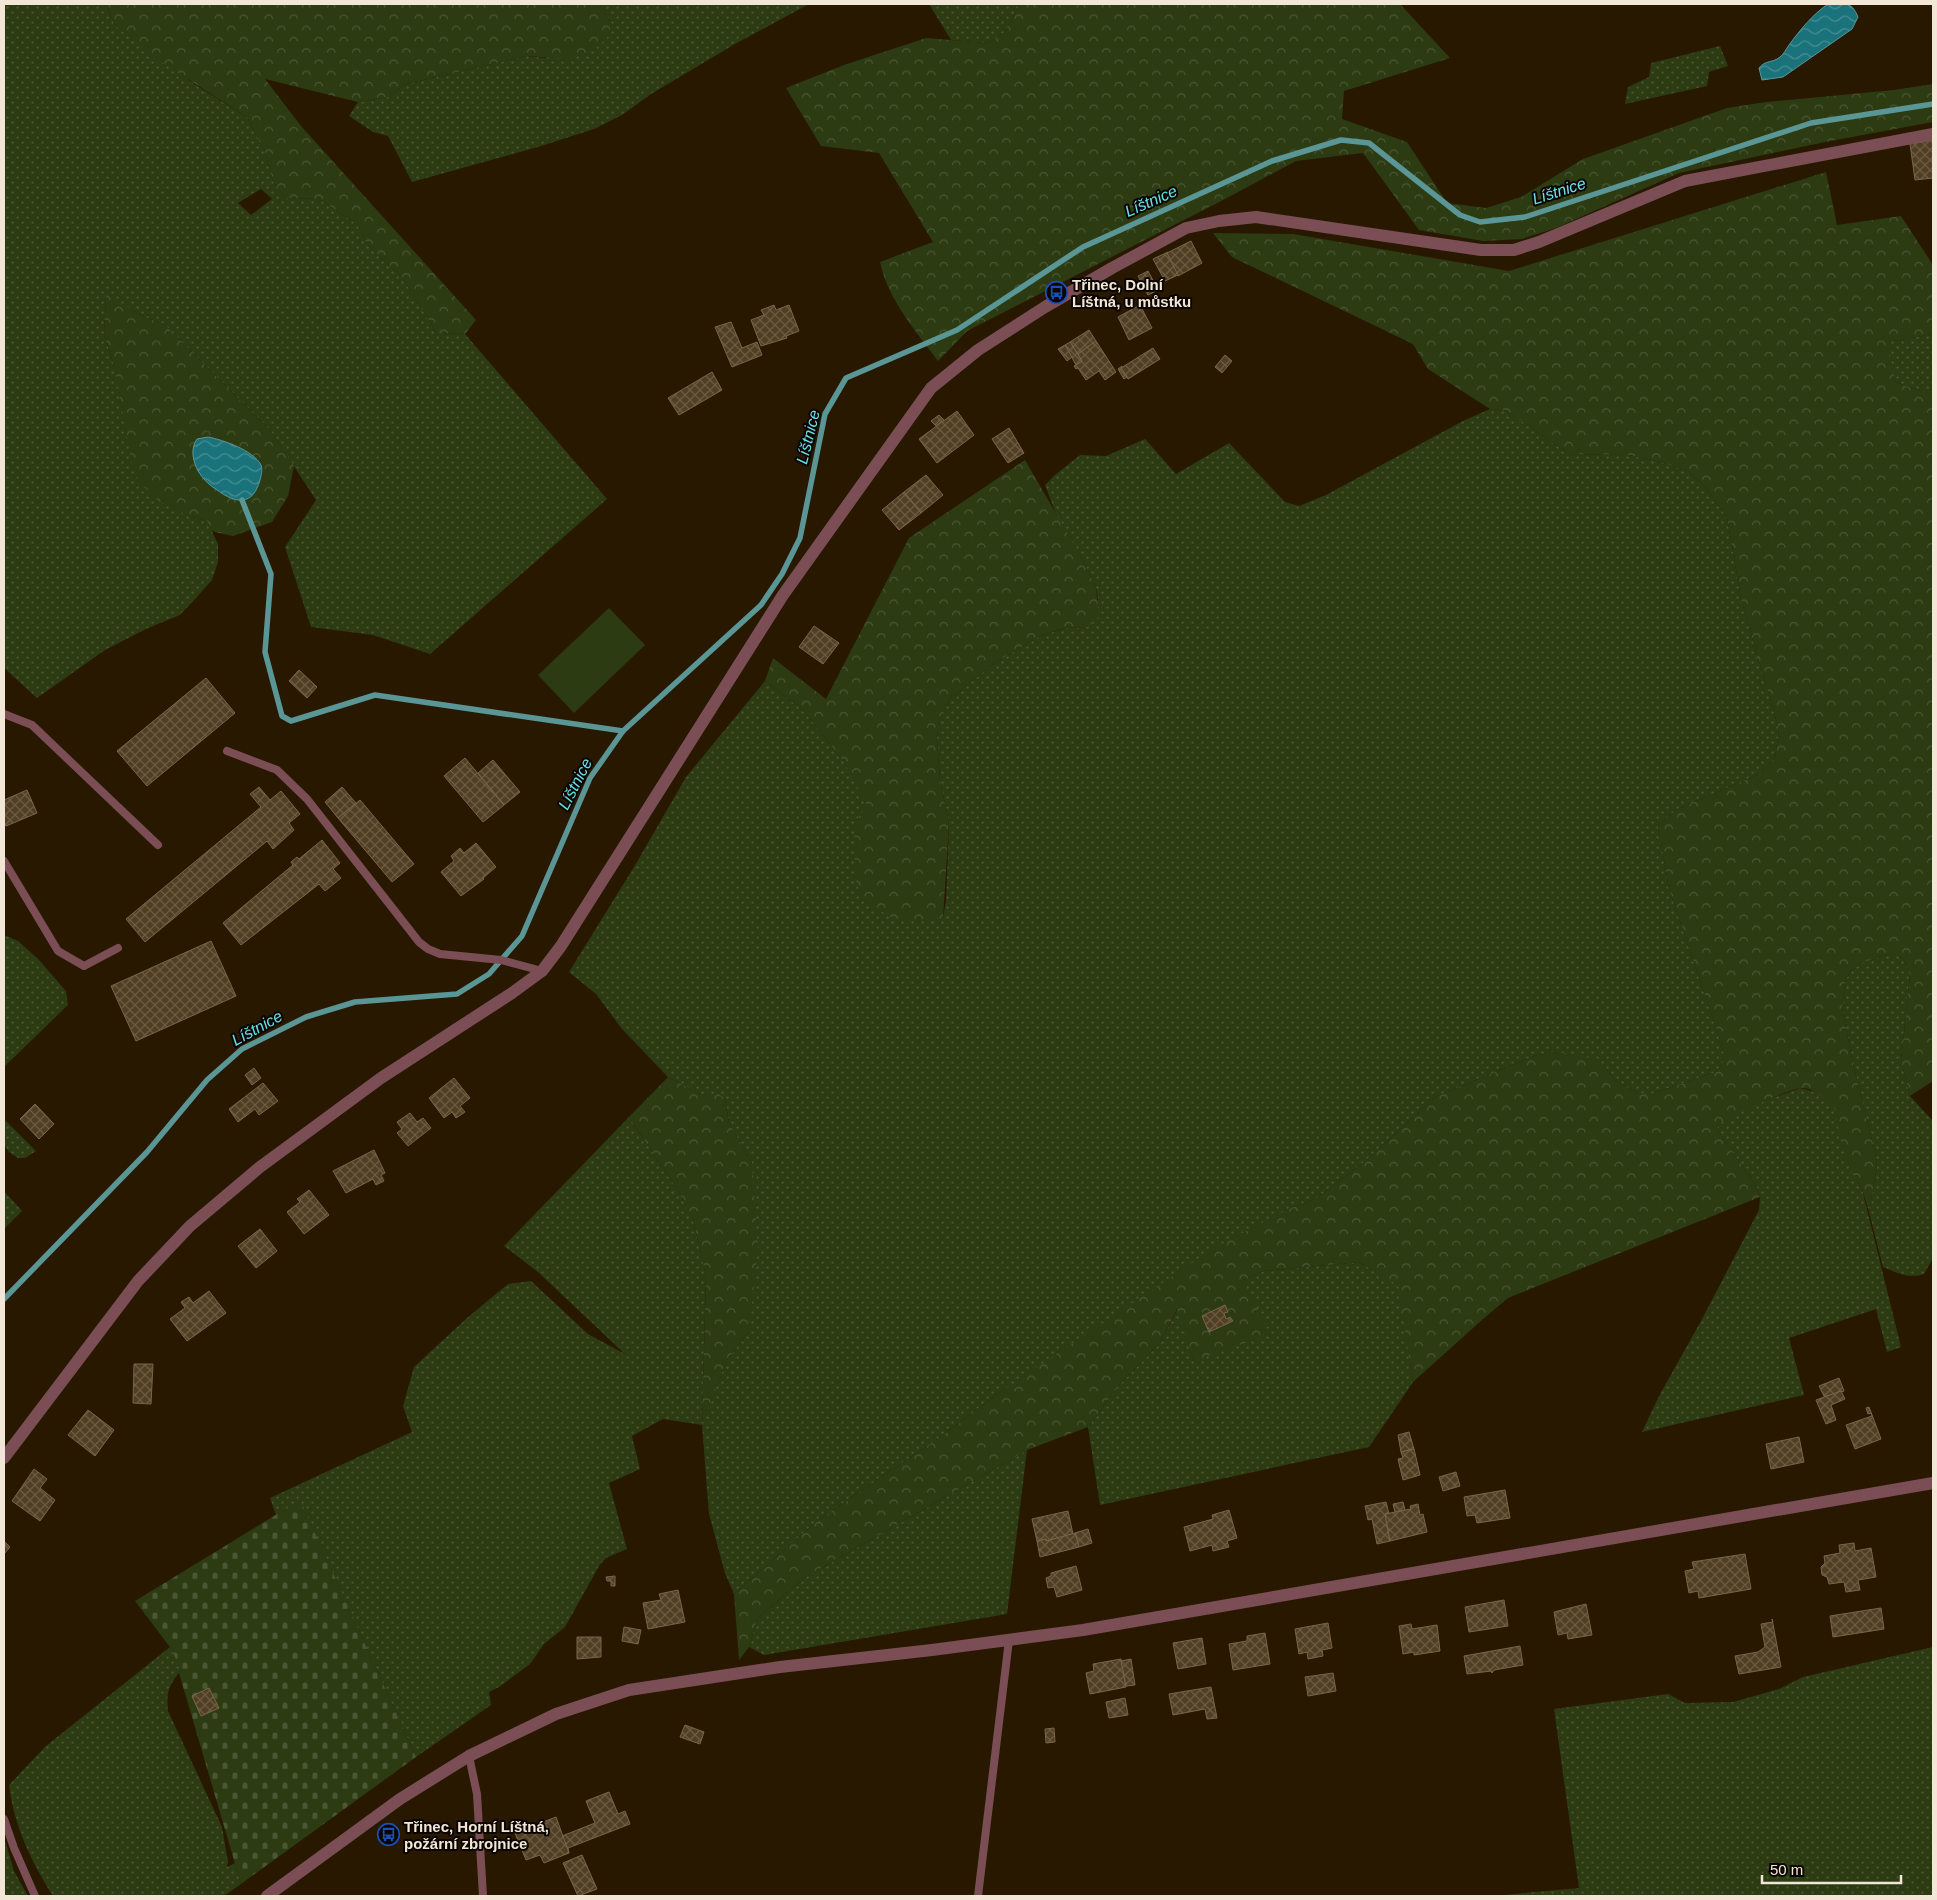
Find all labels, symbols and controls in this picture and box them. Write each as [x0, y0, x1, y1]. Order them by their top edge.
water label: Líštnice [1530, 174, 1588, 208]
water label: Líštnice [1122, 182, 1180, 220]
place label: Třinec, Dolní Líštná, u můstku [1072, 276, 1191, 310]
bus stop icon: Třinec, Dolní Líštná, u můstku [1044, 281, 1068, 305]
water label: Líštnice [793, 408, 823, 466]
water label: Líštnice [555, 755, 595, 812]
water label: Líštnice [229, 1007, 285, 1049]
place label: Třinec, Horní Líštná, požární zbrojnice [404, 1818, 549, 1852]
bus stop icon: Třinec, Horní Líštná, požární zbrojnice [376, 1823, 400, 1847]
scale bar [1762, 1852, 1901, 1884]
text: 50 m [1770, 1861, 1803, 1878]

